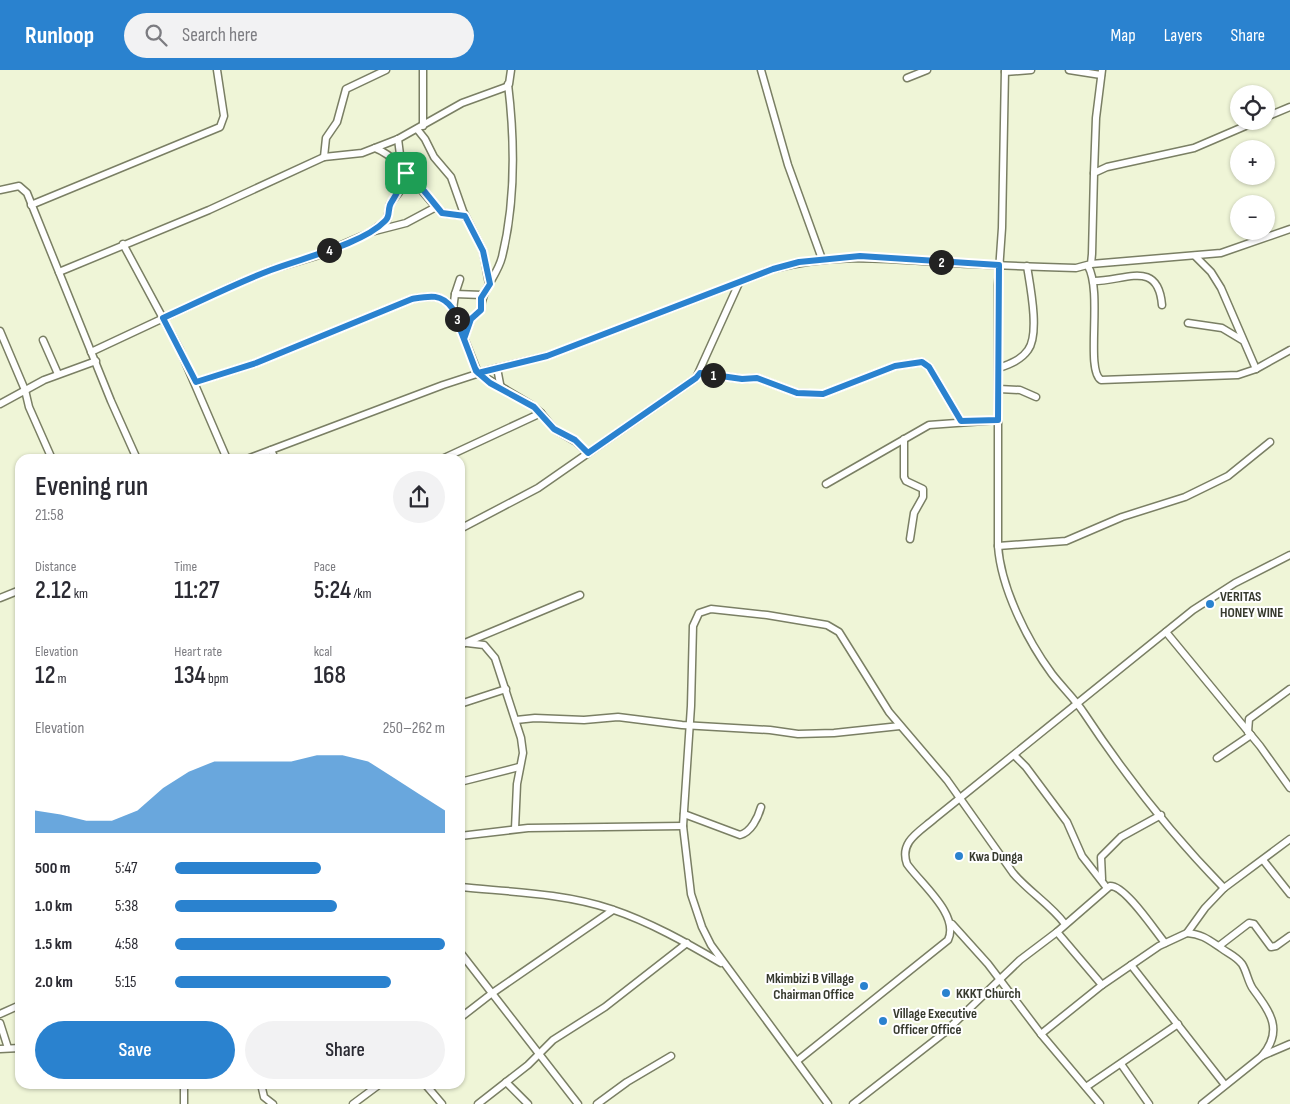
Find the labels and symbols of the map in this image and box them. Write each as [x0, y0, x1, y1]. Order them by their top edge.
pin [385, 152, 427, 194]
pin: 4 [316, 238, 342, 262]
pin: 2 [928, 250, 954, 274]
pin: 3 [444, 306, 470, 332]
pin: 1 [700, 362, 726, 388]
place label: VERITAS HONEY WINE [1220, 588, 1283, 621]
marker: VERITAS HONEY WINE [1204, 598, 1216, 610]
place label: Kwa Dunga [969, 848, 1023, 865]
marker: Kwa Dunga [953, 850, 965, 862]
place label: Mkimbizi B Village Chairman Office [766, 970, 854, 1003]
marker: Mkimbizi B Village Chairman Office [858, 980, 870, 992]
place label: KKKT Church [956, 985, 1021, 1002]
marker: KKKT Church [940, 987, 952, 999]
place label: Village Executive Officer Office [893, 1005, 977, 1038]
marker: Village Executive Officer Office [877, 1015, 889, 1027]

